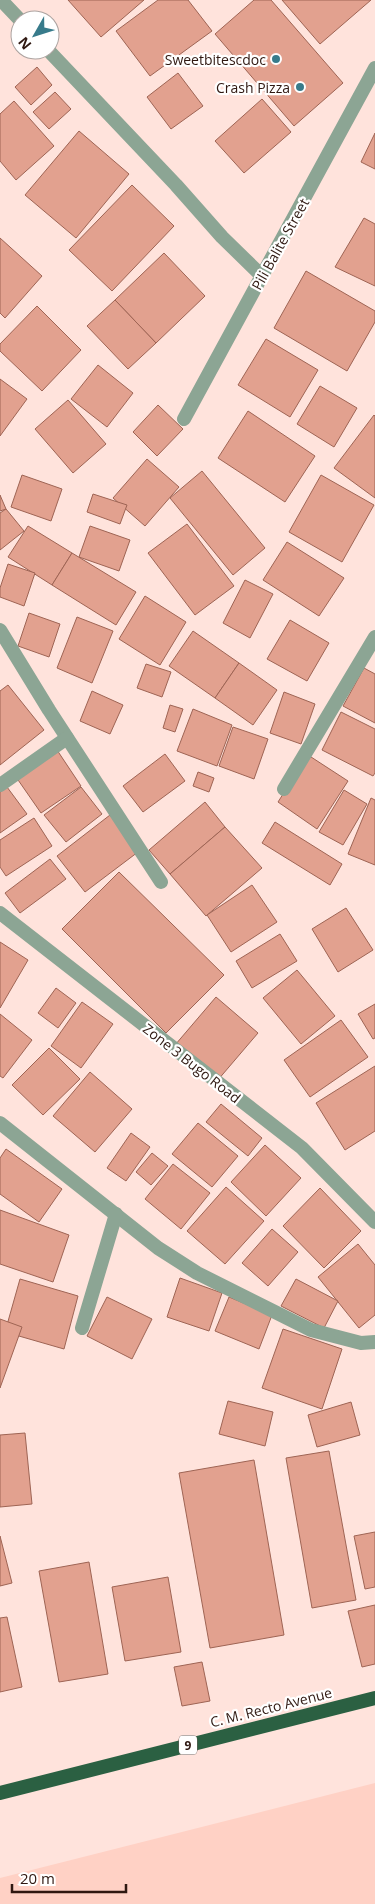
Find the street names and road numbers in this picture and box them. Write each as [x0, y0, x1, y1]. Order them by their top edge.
street label: Pili Balite Street [247, 195, 313, 293]
street label: Zone 3 Bugo Road [139, 1019, 245, 1107]
street label: C. M. Recto Avenue [208, 1683, 334, 1731]
road number: 9 [179, 1736, 197, 1754]

